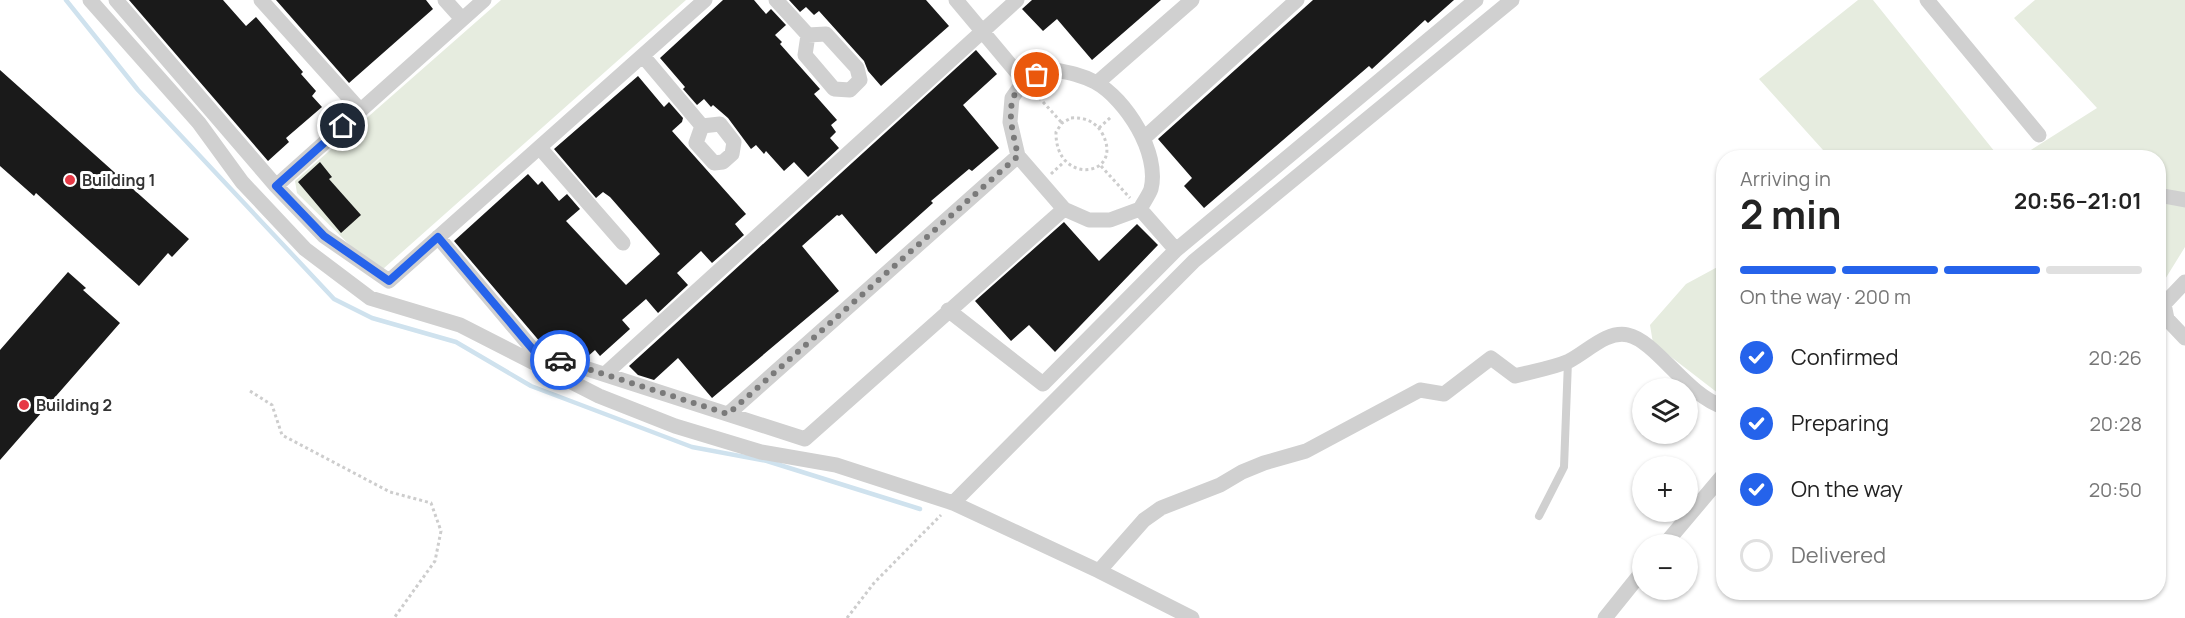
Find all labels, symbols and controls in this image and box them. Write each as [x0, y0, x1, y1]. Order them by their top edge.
pin [1011, 49, 1062, 100]
icon: bag [1020, 58, 1053, 91]
pin [317, 100, 368, 151]
icon: home [326, 109, 359, 142]
text: Arriving in [1740, 165, 1831, 192]
place label: Building 1 [82, 169, 156, 191]
marker: Building 1 [63, 173, 77, 187]
text: 20:56–21:01 [2014, 186, 2142, 216]
text: 2 min [1740, 187, 1841, 241]
text: On the way · 200 m [1740, 283, 1911, 310]
courier [530, 330, 590, 390]
icon: check [1740, 341, 1773, 374]
text: Confirmed [1791, 342, 1899, 372]
icon: car [544, 344, 577, 377]
text: 20:26 [2089, 344, 2142, 371]
map controls [1632, 378, 1698, 600]
button: layers [1632, 378, 1698, 444]
place label: Building 2 [36, 394, 112, 416]
marker: Building 2 [17, 398, 31, 412]
icon: check [1740, 407, 1773, 440]
text: Preparing [1791, 408, 1889, 438]
text: 20:28 [2089, 410, 2142, 437]
button: + [1632, 456, 1698, 522]
icon: check [1740, 473, 1773, 506]
text: On the way [1791, 474, 1903, 504]
text: 20:50 [2089, 476, 2142, 503]
button: − [1632, 534, 1698, 600]
text: Delivered [1791, 540, 1886, 570]

